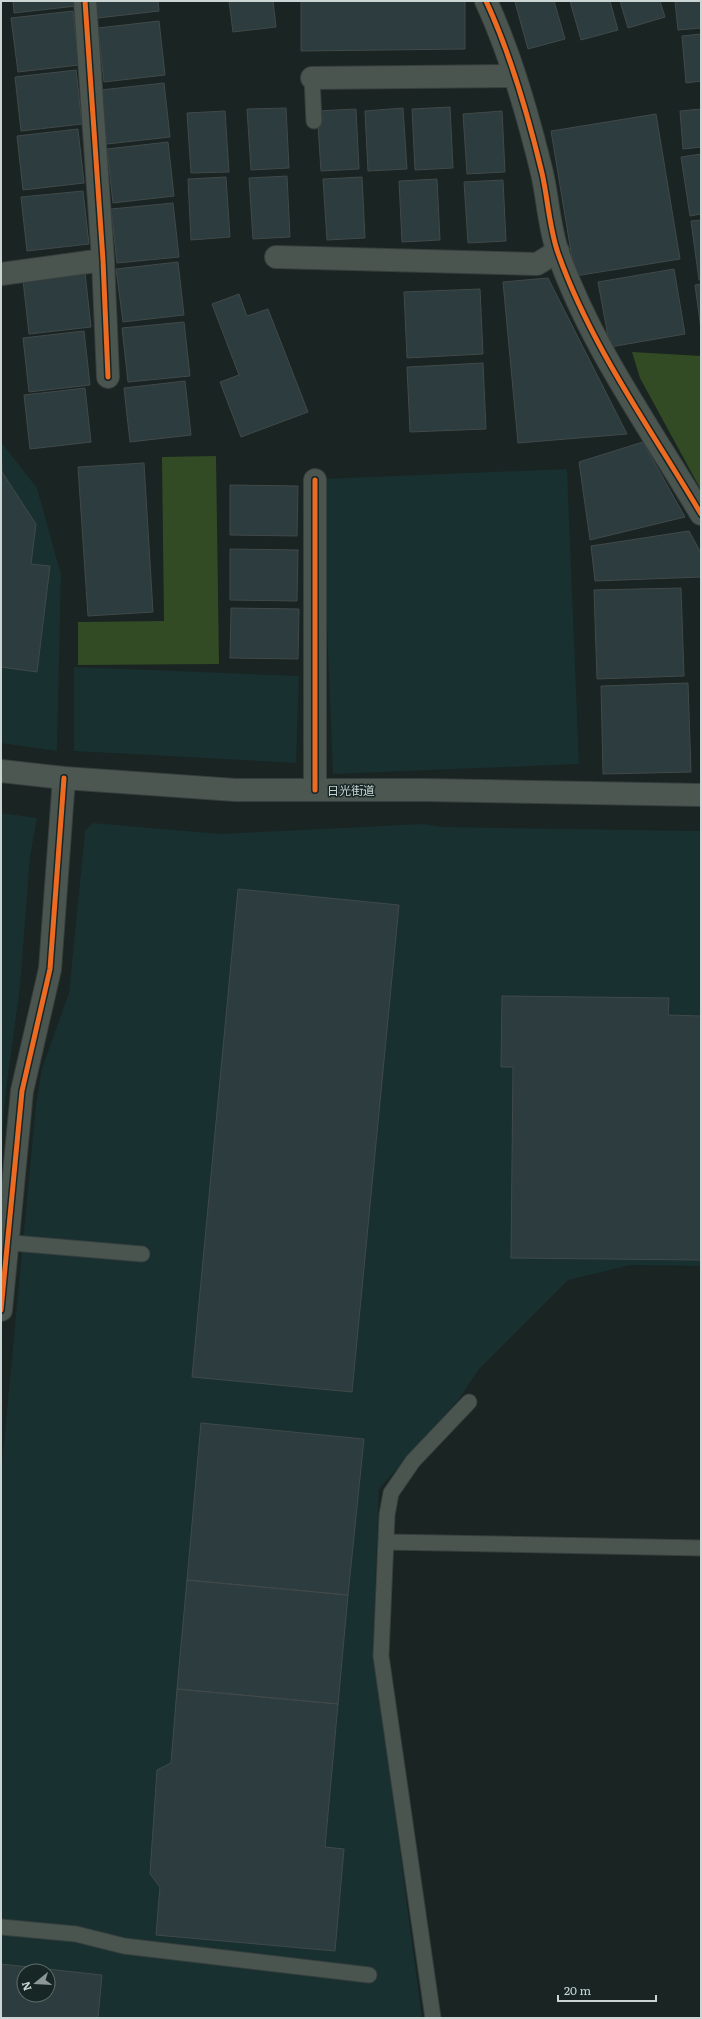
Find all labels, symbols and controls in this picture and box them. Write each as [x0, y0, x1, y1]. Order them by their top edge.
street label: 日光街道 [327, 781, 375, 799]
north arrow [16, 1963, 56, 2003]
scale bar [558, 1977, 656, 2003]
text: N [17, 1980, 35, 1993]
text: 20 m [564, 1981, 591, 1999]

